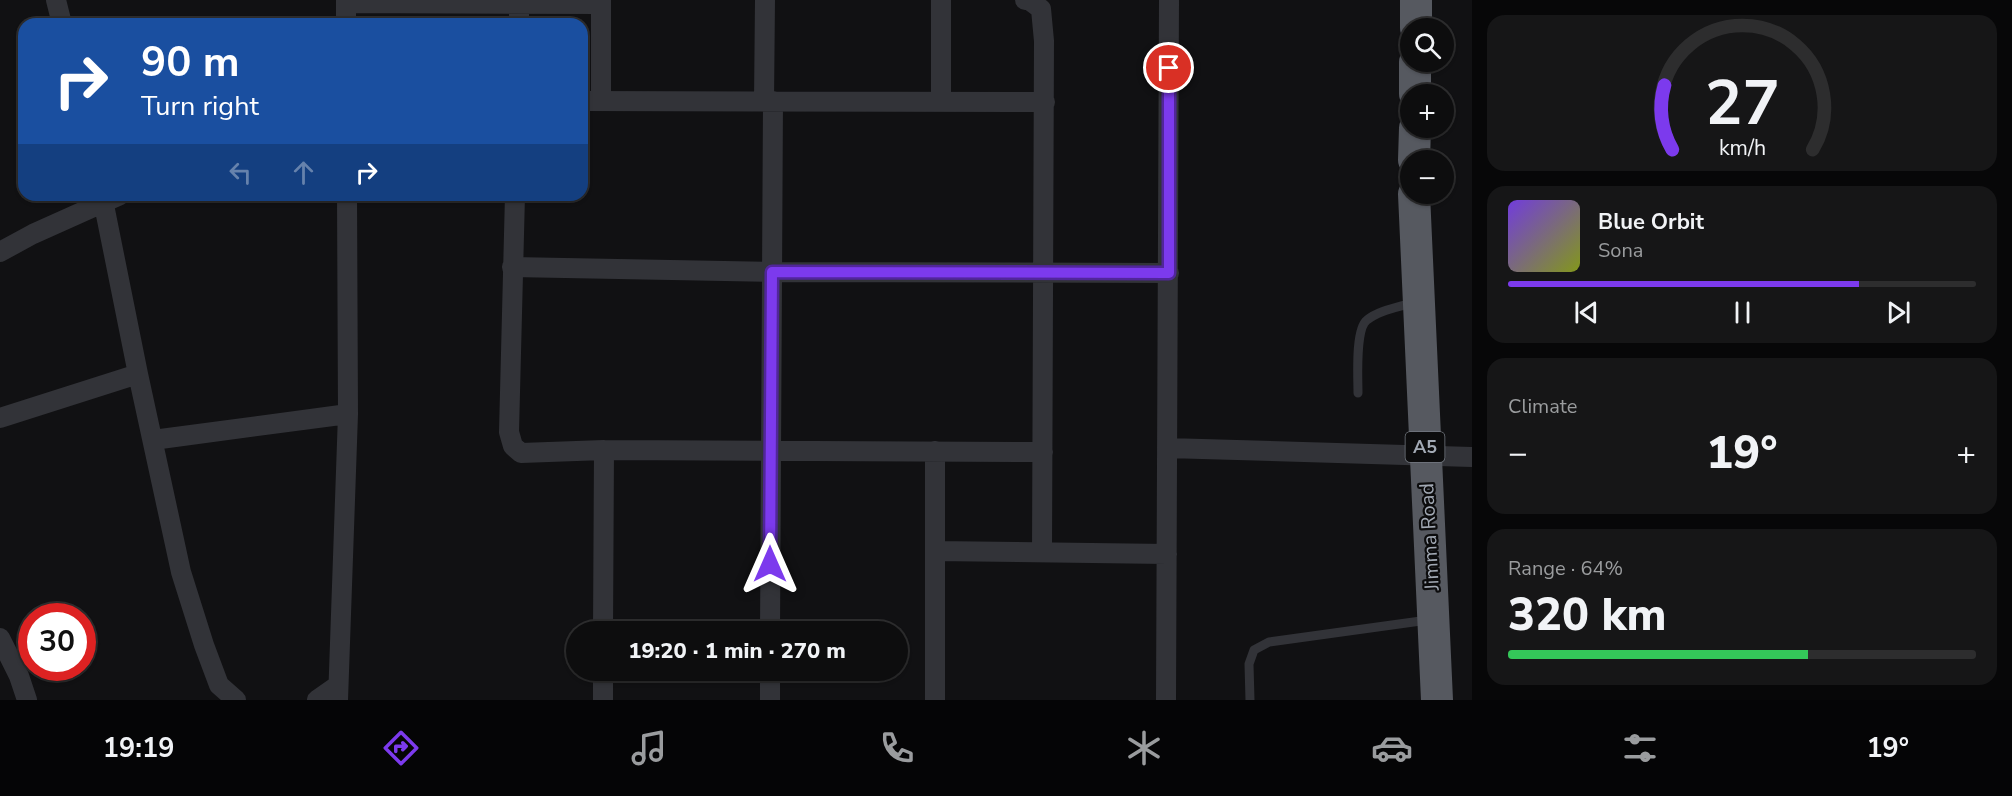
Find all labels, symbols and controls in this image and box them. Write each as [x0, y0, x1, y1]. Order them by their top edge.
map controls [1400, 18, 1454, 204]
button: search [1400, 18, 1454, 72]
text: 90 m [141, 34, 240, 91]
icon: right [42, 42, 120, 120]
pin [1143, 42, 1194, 93]
icon: arrive [1152, 51, 1185, 84]
text: 27 [1705, 61, 1779, 146]
button: + [1400, 84, 1454, 138]
text: Turn right [141, 88, 259, 125]
text: km/h [1718, 134, 1766, 164]
button: − [1400, 150, 1454, 204]
icon: left [224, 156, 257, 189]
icon: ahead [287, 156, 320, 189]
icon: right [350, 156, 383, 189]
text: Blue Orbit [1598, 207, 1704, 237]
text: Sona [1598, 237, 1643, 264]
icon: previous [1570, 296, 1603, 329]
icon: pause [1726, 296, 1759, 329]
icon: next [1882, 296, 1915, 329]
text: Climate [1508, 393, 1577, 420]
text: 19° [1706, 423, 1778, 484]
text: − [1508, 431, 1528, 476]
text: + [1956, 431, 1976, 476]
road number: A5 [1406, 432, 1444, 462]
street label: Jimma Road [1413, 483, 1446, 592]
position arrow [738, 532, 802, 596]
text: Range · 64% [1508, 555, 1623, 582]
text: 320 km [1508, 585, 1667, 646]
speed limit sign: 30 [18, 603, 96, 681]
text: 19:20 · 1 min · 270 m [628, 636, 846, 666]
icon: directions [380, 727, 422, 769]
icon: music [628, 727, 670, 769]
icon: phone [876, 727, 918, 769]
icon: climate [1123, 727, 1165, 769]
icon: car [1371, 727, 1413, 769]
icon: filters [1619, 727, 1661, 769]
text: 19:19 [103, 730, 174, 767]
text: 19° [1866, 730, 1909, 767]

